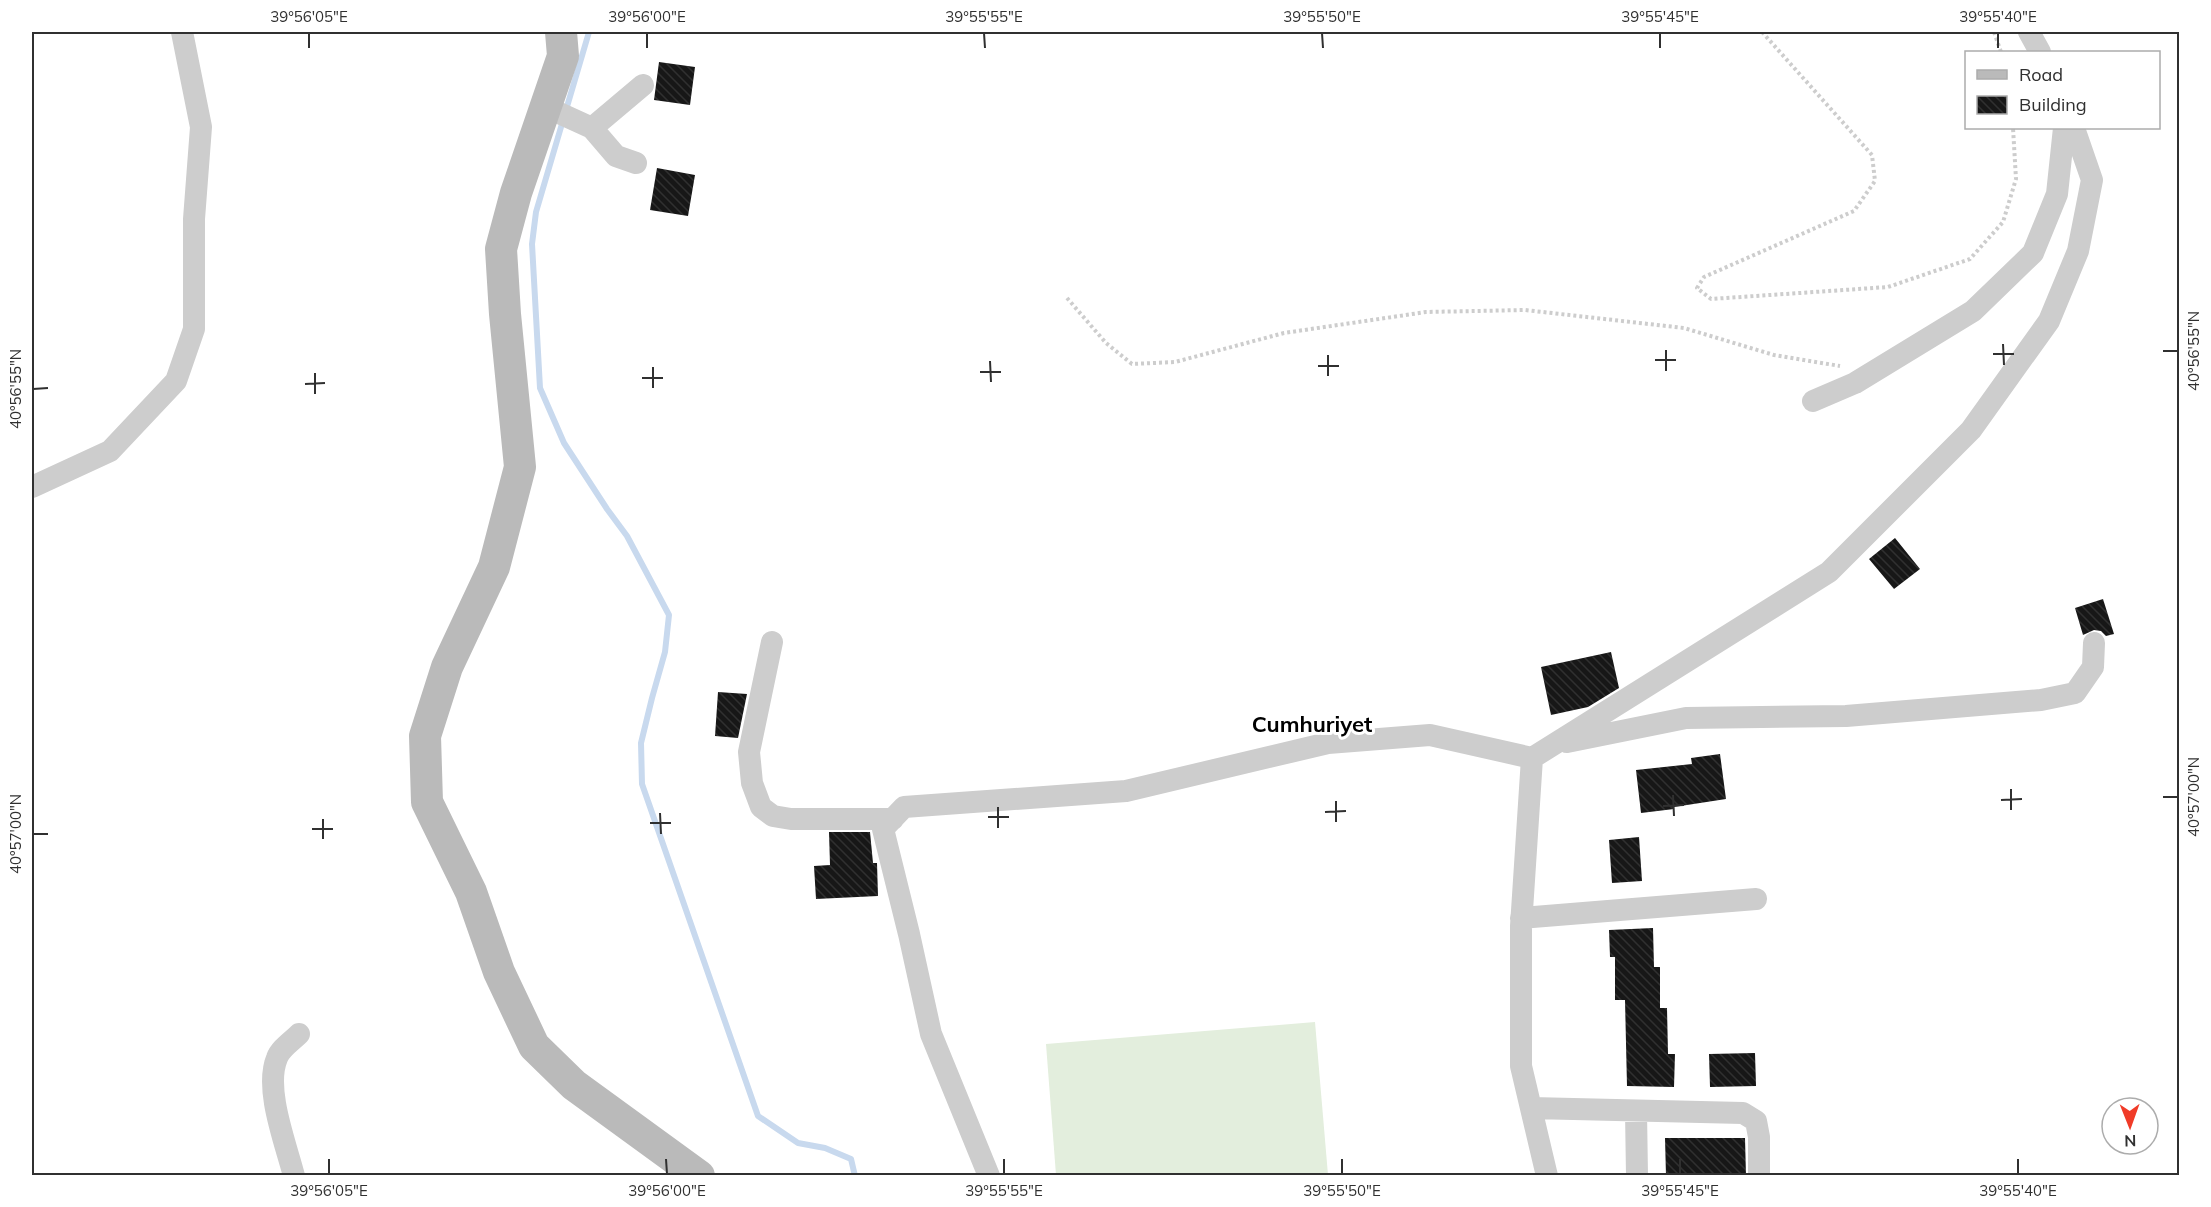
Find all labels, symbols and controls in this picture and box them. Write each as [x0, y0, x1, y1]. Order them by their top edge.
text: 39°56'05"E [270, 7, 348, 26]
text: 39°56'00"E [608, 7, 686, 26]
text: 39°55'55"E [945, 7, 1023, 26]
text: 39°55'50"E [1283, 7, 1361, 26]
text: 39°55'45"E [1621, 7, 1699, 26]
text: 39°55'40"E [1959, 7, 2037, 26]
legend [1965, 51, 2160, 129]
text: Road [2019, 63, 2063, 86]
text: Building [2019, 93, 2087, 116]
text: 40°56'55"N [2184, 311, 2203, 391]
text: 40°56'55"N [6, 349, 25, 429]
district label: Cumhuriyet [1252, 710, 1372, 738]
text: 40°57'00"N [2184, 757, 2203, 837]
text: 40°57'00"N [6, 794, 25, 874]
north arrow [2100, 1096, 2160, 1156]
text: N [2124, 1131, 2136, 1151]
text: 39°56'05"E [290, 1181, 368, 1200]
text: 39°56'00"E [628, 1181, 706, 1200]
text: 39°55'55"E [965, 1181, 1043, 1200]
text: 39°55'50"E [1303, 1181, 1381, 1200]
text: 39°55'45"E [1641, 1181, 1719, 1200]
text: 39°55'40"E [1979, 1181, 2057, 1200]

